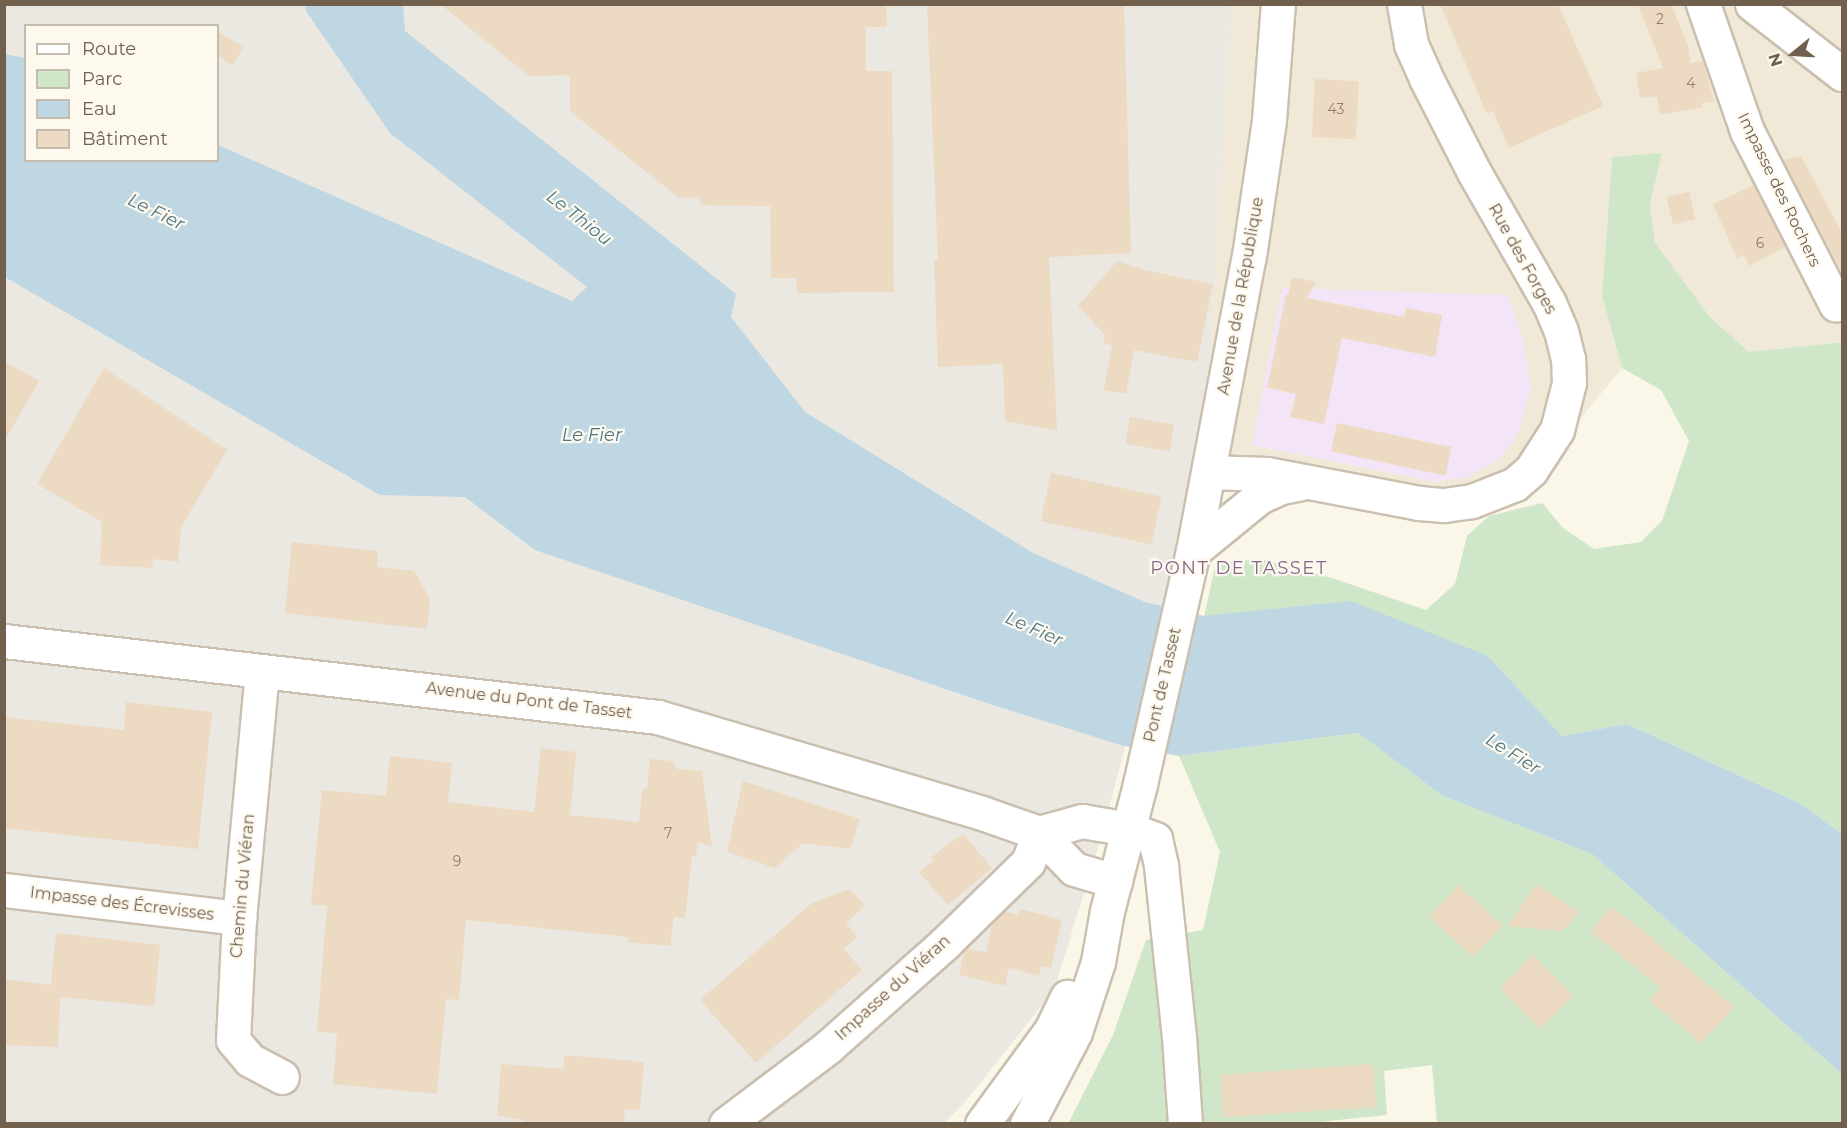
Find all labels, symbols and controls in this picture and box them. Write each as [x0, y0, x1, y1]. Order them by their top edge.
house number: 2 [1656, 11, 1664, 27]
legend [24, 24, 219, 162]
north arrow [1763, 24, 1823, 84]
text: Route [82, 38, 136, 60]
text: N [1764, 51, 1786, 69]
text: Parc [82, 68, 122, 90]
house number: 4 [1686, 75, 1696, 91]
text: Eau [82, 98, 117, 120]
house number: 43 [1328, 101, 1344, 117]
street label: Impasse des Rochers [1733, 110, 1825, 270]
text: Bâtiment [82, 128, 168, 150]
water label: Le Thiou [542, 186, 616, 250]
water label: Le Fier [124, 189, 188, 235]
street label: Avenue de la République [1214, 195, 1268, 397]
street label: Rue des Forges [1484, 200, 1560, 318]
house number: 6 [1756, 235, 1764, 251]
water label: Le Fier [562, 424, 622, 446]
district label: PONT DE TASSET [1150, 557, 1328, 579]
water label: Le Fier [1002, 607, 1066, 651]
street label: Pont de Tasset [1140, 626, 1186, 744]
street label: Avenue du Pont de Tasset [425, 679, 633, 723]
water label: Le Fier [1482, 729, 1544, 779]
street label: Chemin du Viéran [227, 813, 259, 959]
house number: 7 [664, 825, 672, 841]
house number: 9 [453, 853, 461, 869]
street label: Impasse des Écrevisses [29, 883, 215, 925]
street label: Impasse du Viéran [832, 931, 954, 1045]

